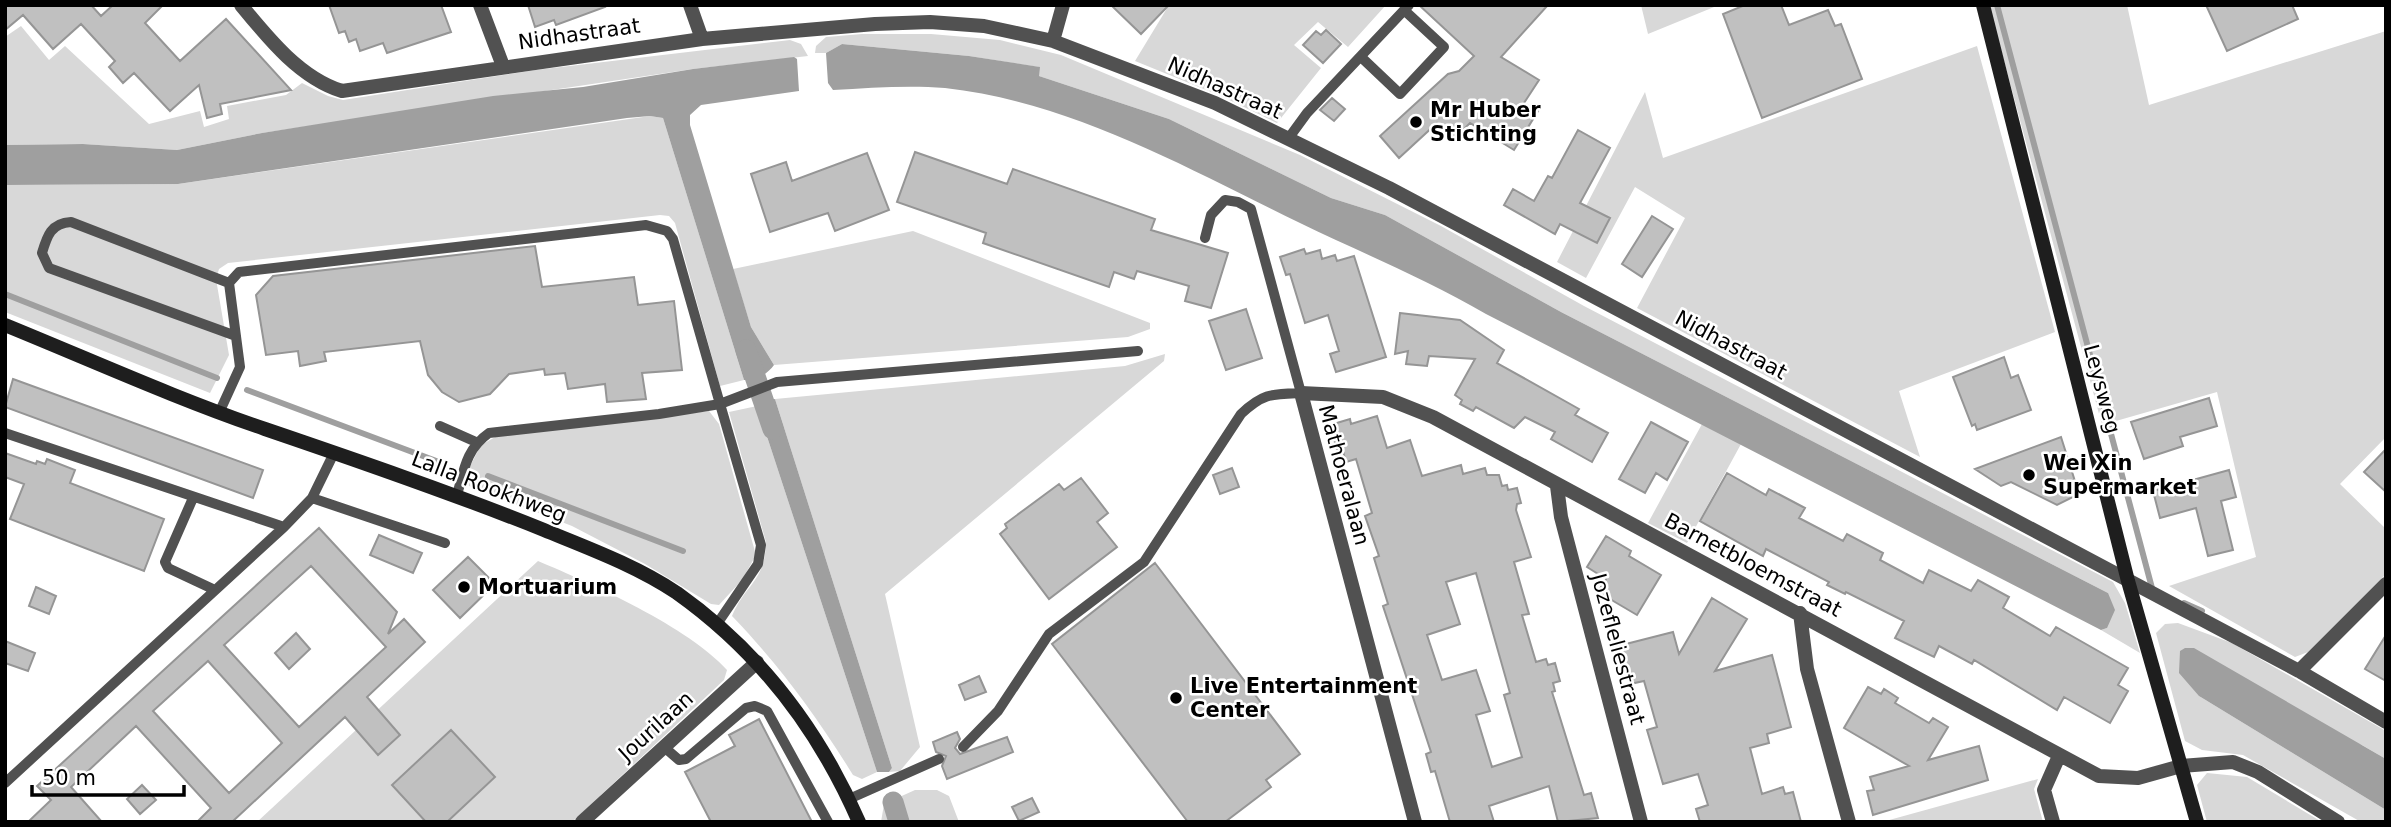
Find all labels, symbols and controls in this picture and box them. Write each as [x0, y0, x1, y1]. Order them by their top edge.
street label: Nidhastraat [517, 14, 641, 54]
street label: Nidhastraat [1164, 52, 1286, 124]
place label: Mr Huber Stichting [1430, 98, 1541, 146]
marker: Mr Huber Stichting [1408, 114, 1424, 130]
street label: Nidhastraat [1671, 306, 1791, 384]
street label: Leysweg [2079, 342, 2125, 436]
street label: Mathoeralaan [1314, 402, 1374, 548]
street label: Lalla Rookhweg [408, 446, 570, 528]
place label: Wei Xin Supermarket [2043, 451, 2197, 499]
marker: Wei Xin Supermarket [2021, 467, 2037, 483]
street label: Barnetbloemstraat [1660, 508, 1846, 622]
street label: Jozefleliestraat [1586, 569, 1650, 727]
place label: Mortuarium [478, 575, 617, 599]
marker: Mortuarium [456, 579, 472, 595]
place label: Live Entertainment Center [1190, 674, 1417, 722]
street label: Jourilaan [612, 686, 698, 767]
marker: Live Entertainment Center [1168, 690, 1184, 706]
scale bar [32, 754, 184, 798]
text: 50 m [42, 766, 96, 790]

